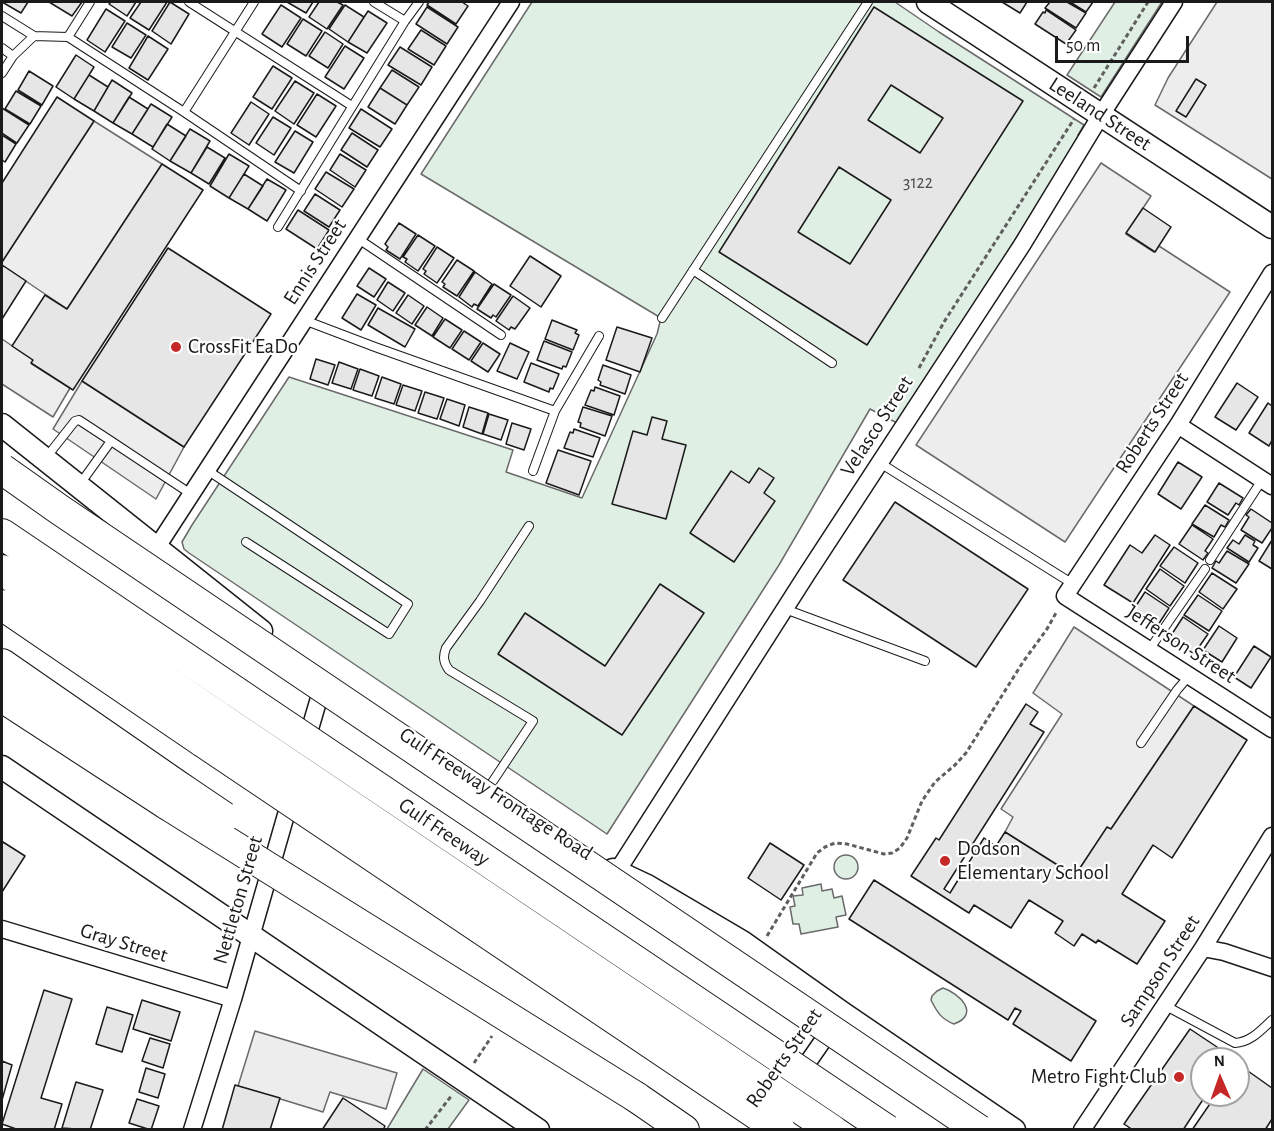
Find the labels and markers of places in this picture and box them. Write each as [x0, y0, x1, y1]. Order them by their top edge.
place label: CrossFit EaDo [188, 334, 298, 360]
marker: CrossFit EaDo [169, 340, 183, 354]
place label: Dodson Elementary School [957, 836, 1109, 886]
marker: Dodson Elementary School [938, 854, 952, 868]
place label: Metro Fight Club [1031, 1064, 1167, 1090]
marker: Metro Fight Club [1172, 1070, 1186, 1084]

